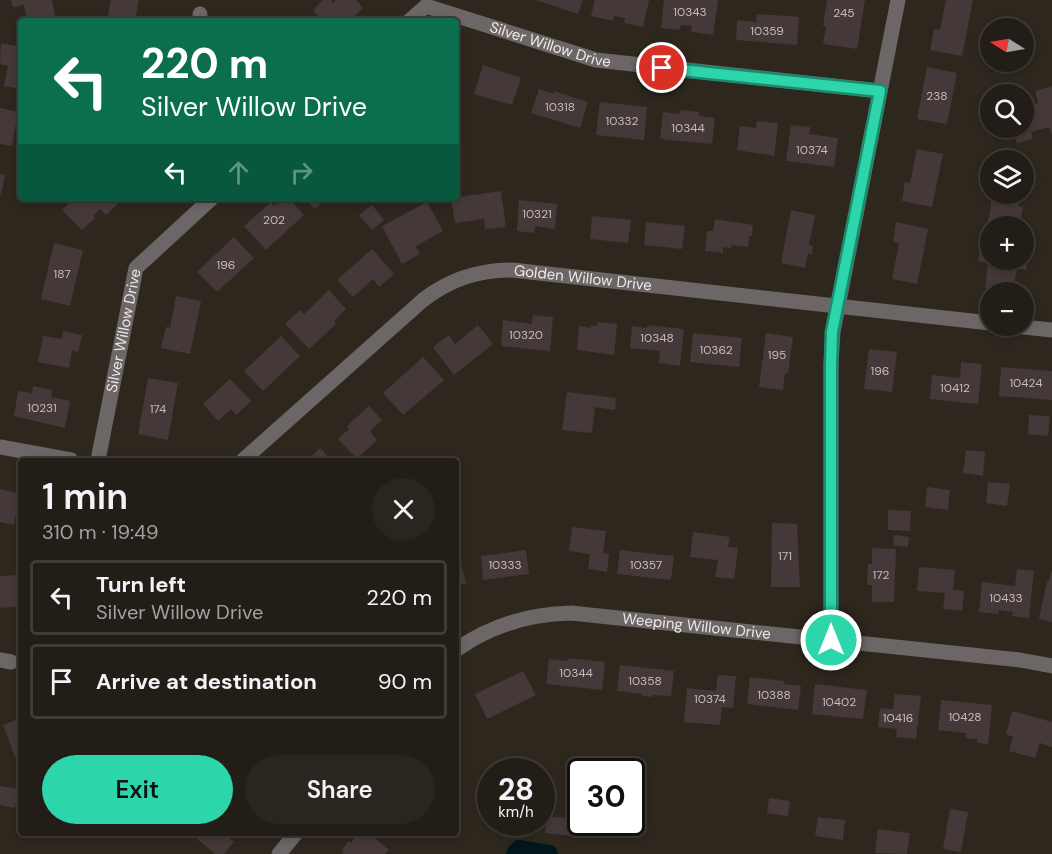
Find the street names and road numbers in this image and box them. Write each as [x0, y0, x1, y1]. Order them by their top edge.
street label: Silver Willow Drive [487, 17, 612, 72]
street label: Golden Willow Drive [513, 260, 653, 295]
street label: Silver Willow Drive [102, 267, 146, 394]
street label: Weeping Willow Drive [621, 608, 772, 644]

